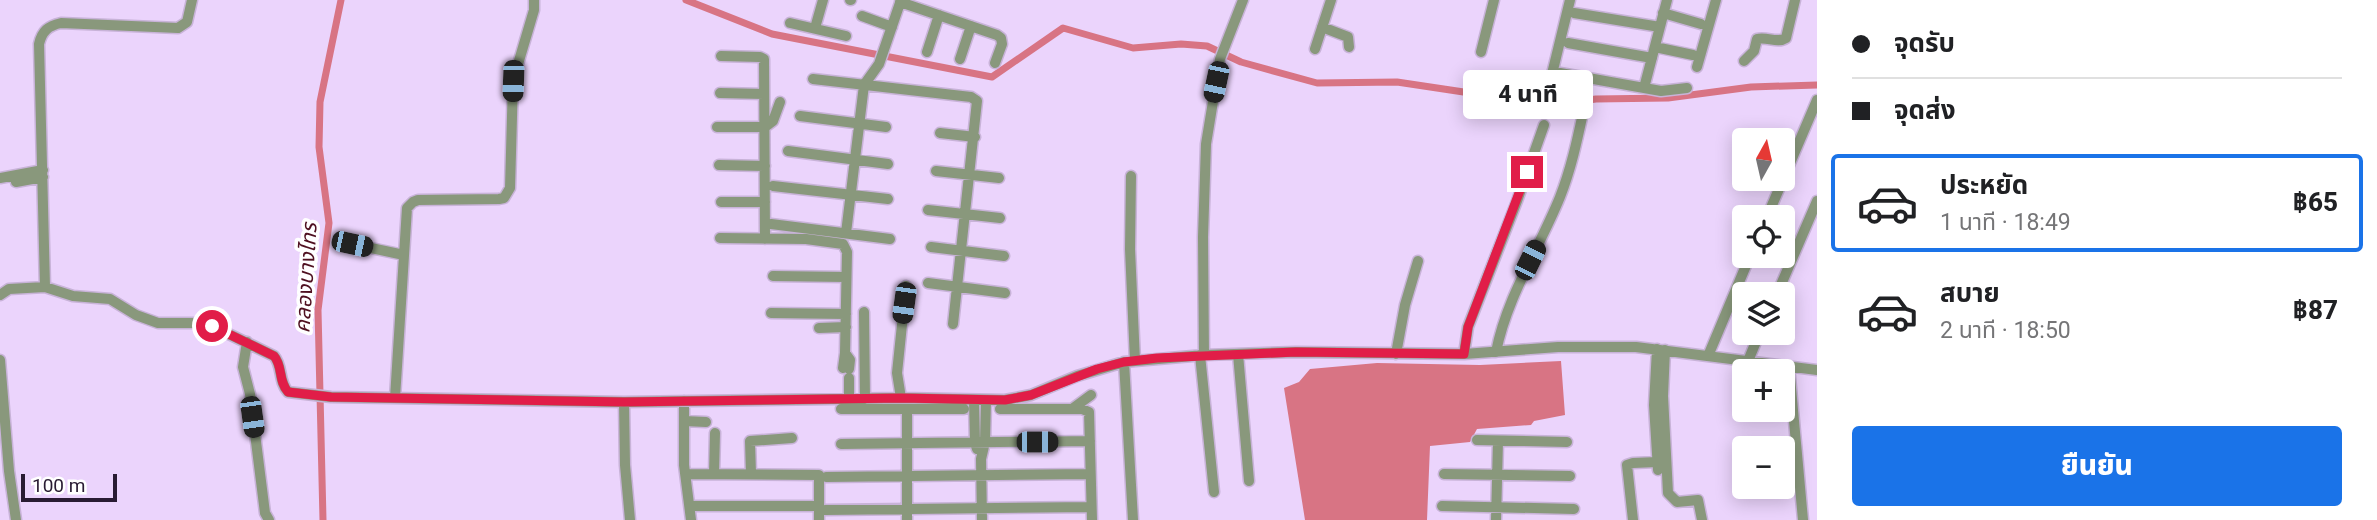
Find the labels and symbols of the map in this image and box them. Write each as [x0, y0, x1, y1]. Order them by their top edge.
car [1202, 59, 1231, 105]
car [502, 60, 525, 102]
callout: 4 นาที [1462, 71, 1592, 120]
north arrow [1732, 128, 1796, 191]
route end [1511, 156, 1543, 188]
water label: คลองบางไทร [290, 220, 322, 334]
car [330, 229, 375, 259]
car [1512, 237, 1549, 283]
car [891, 281, 918, 325]
route start [196, 310, 228, 342]
car [239, 395, 266, 439]
car [1017, 432, 1059, 453]
scale bar [21, 471, 117, 503]

